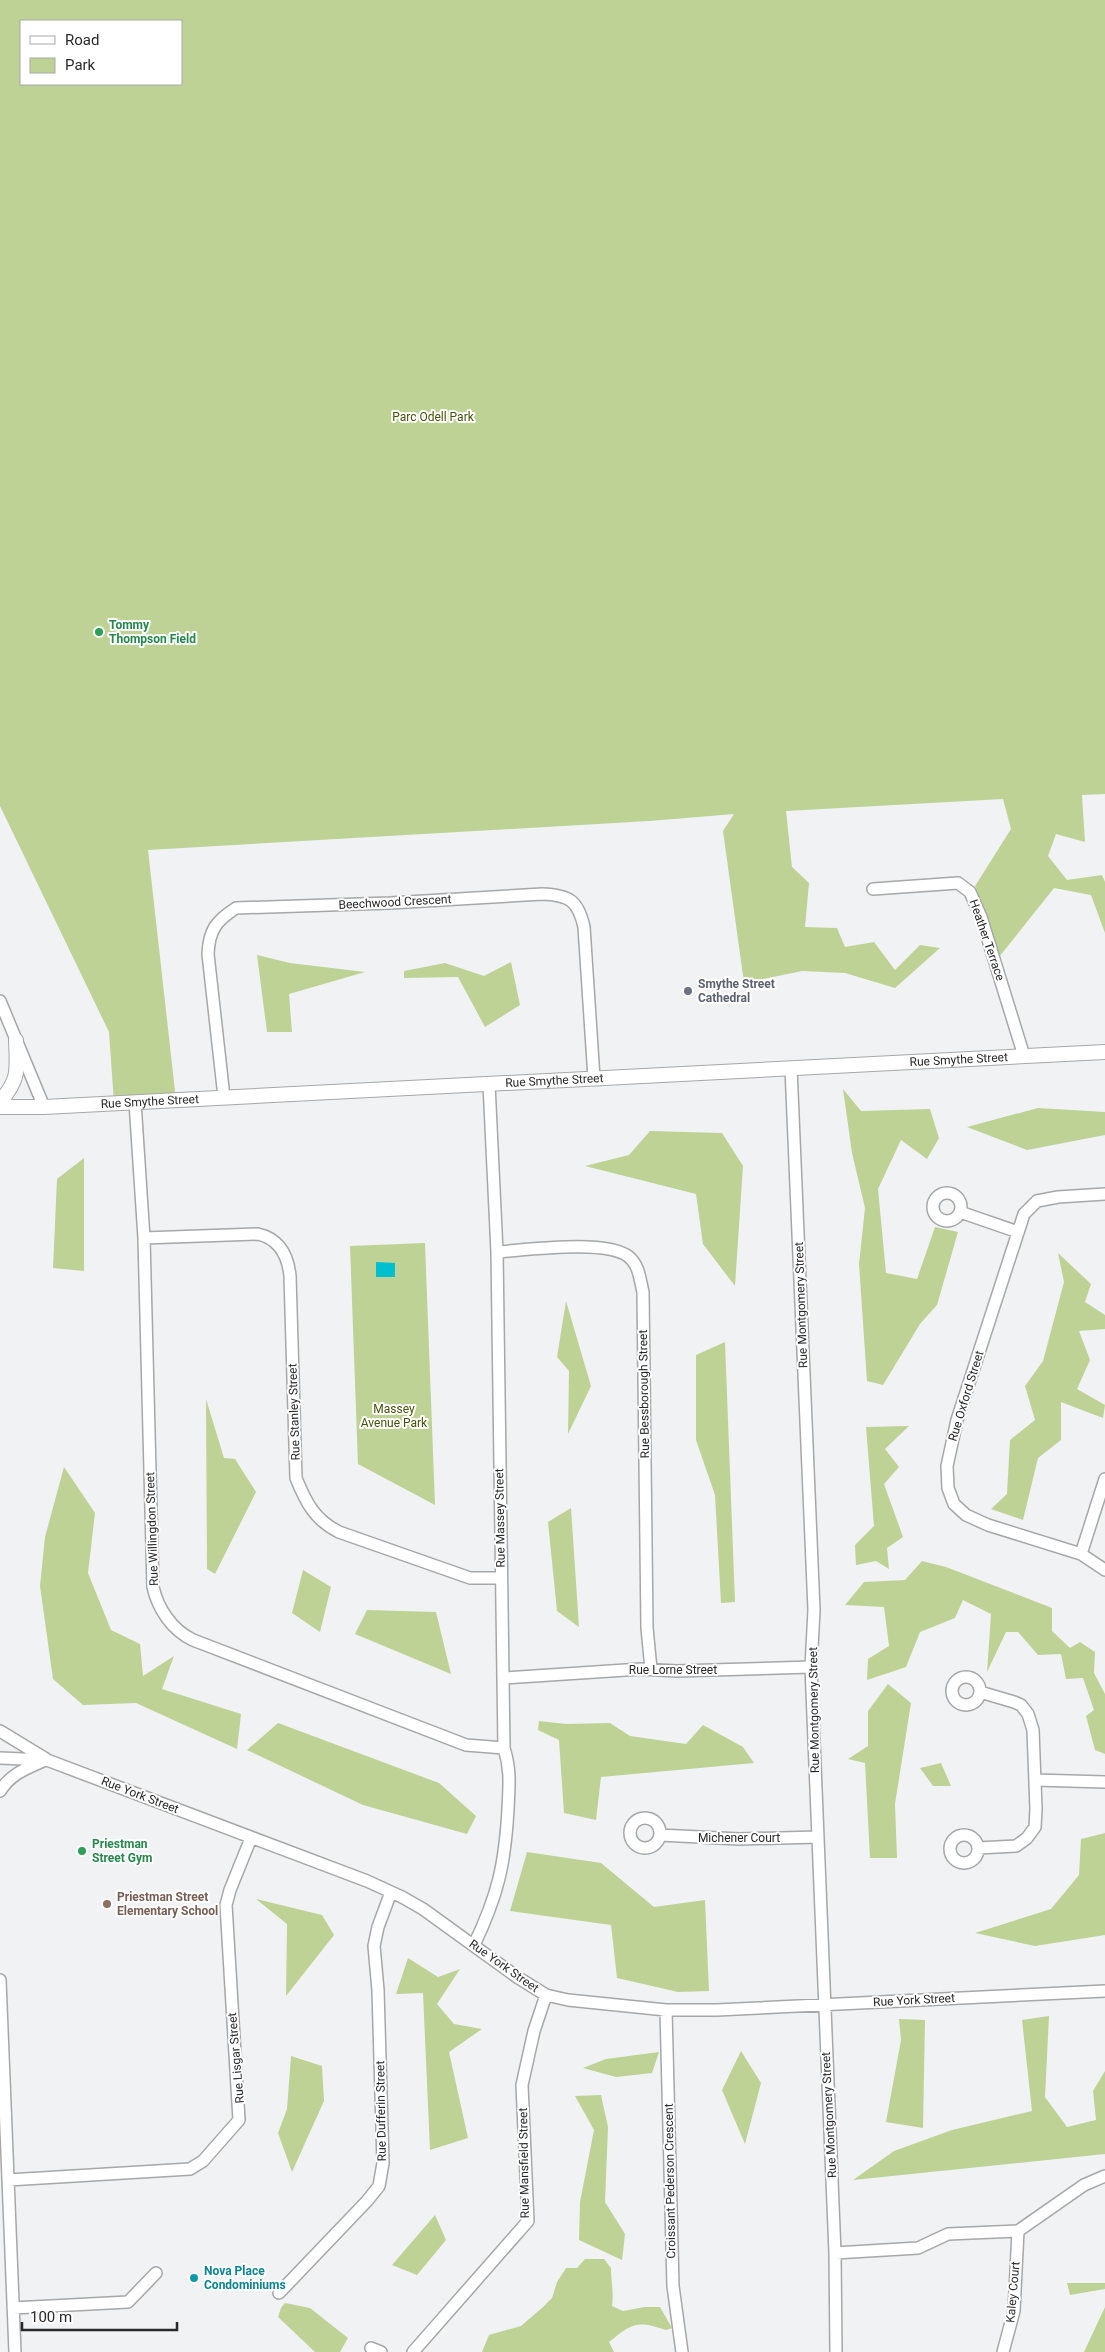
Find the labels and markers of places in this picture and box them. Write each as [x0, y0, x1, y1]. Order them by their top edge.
place label: Tommy Thompson Field [109, 618, 196, 646]
marker: Tommy Thompson Field [93, 626, 105, 638]
place label: Smythe Street Cathedral [698, 977, 775, 1005]
marker: Smythe Street Cathedral [682, 985, 694, 997]
place label: Priestman Street Gym [92, 1837, 152, 1865]
marker: Priestman Street Gym [76, 1845, 88, 1857]
place label: Priestman Street Elementary School [117, 1890, 218, 1918]
marker: Priestman Street Elementary School [101, 1898, 113, 1910]
place label: Nova Place Condominiums [204, 2264, 286, 2292]
marker: Nova Place Condominiums [188, 2272, 200, 2284]

